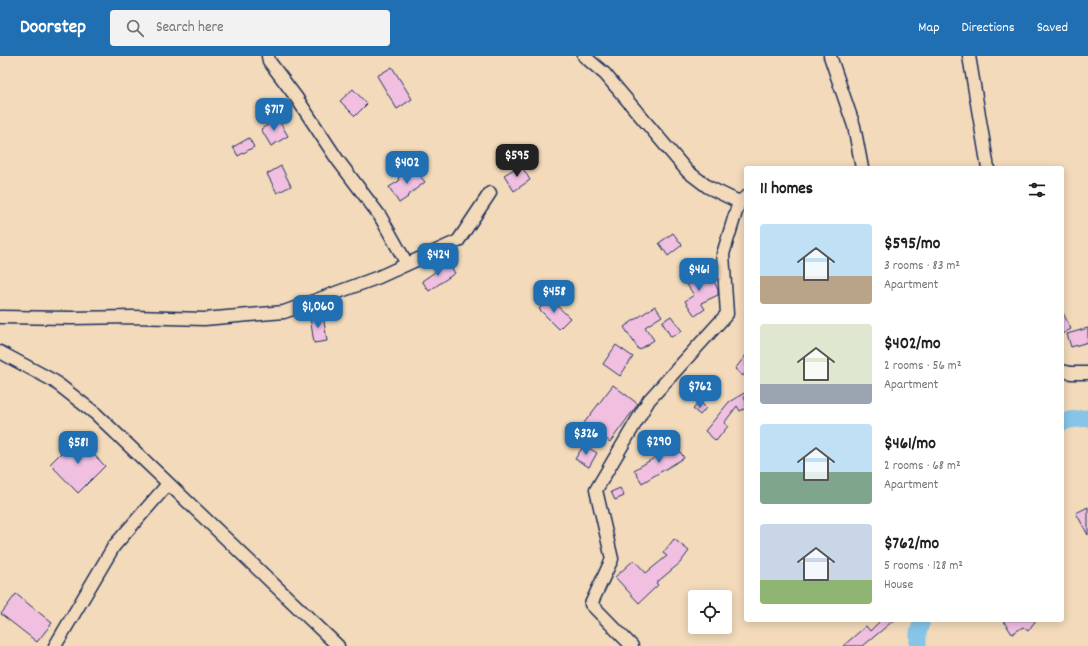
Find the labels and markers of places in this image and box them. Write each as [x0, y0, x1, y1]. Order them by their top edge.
pin: $717 [250, 98, 298, 132]
pin: $595 [493, 144, 541, 178]
pin: $402 [383, 151, 431, 185]
pin: $424 [414, 243, 462, 277]
pin: $461 [675, 258, 723, 292]
pin: $458 [530, 280, 578, 314]
pin: $1,060 [285, 295, 351, 329]
pin: $762 [676, 375, 724, 409]
pin: $326 [562, 422, 610, 456]
pin: $290 [635, 430, 683, 464]
pin: $581 [54, 431, 102, 465]

